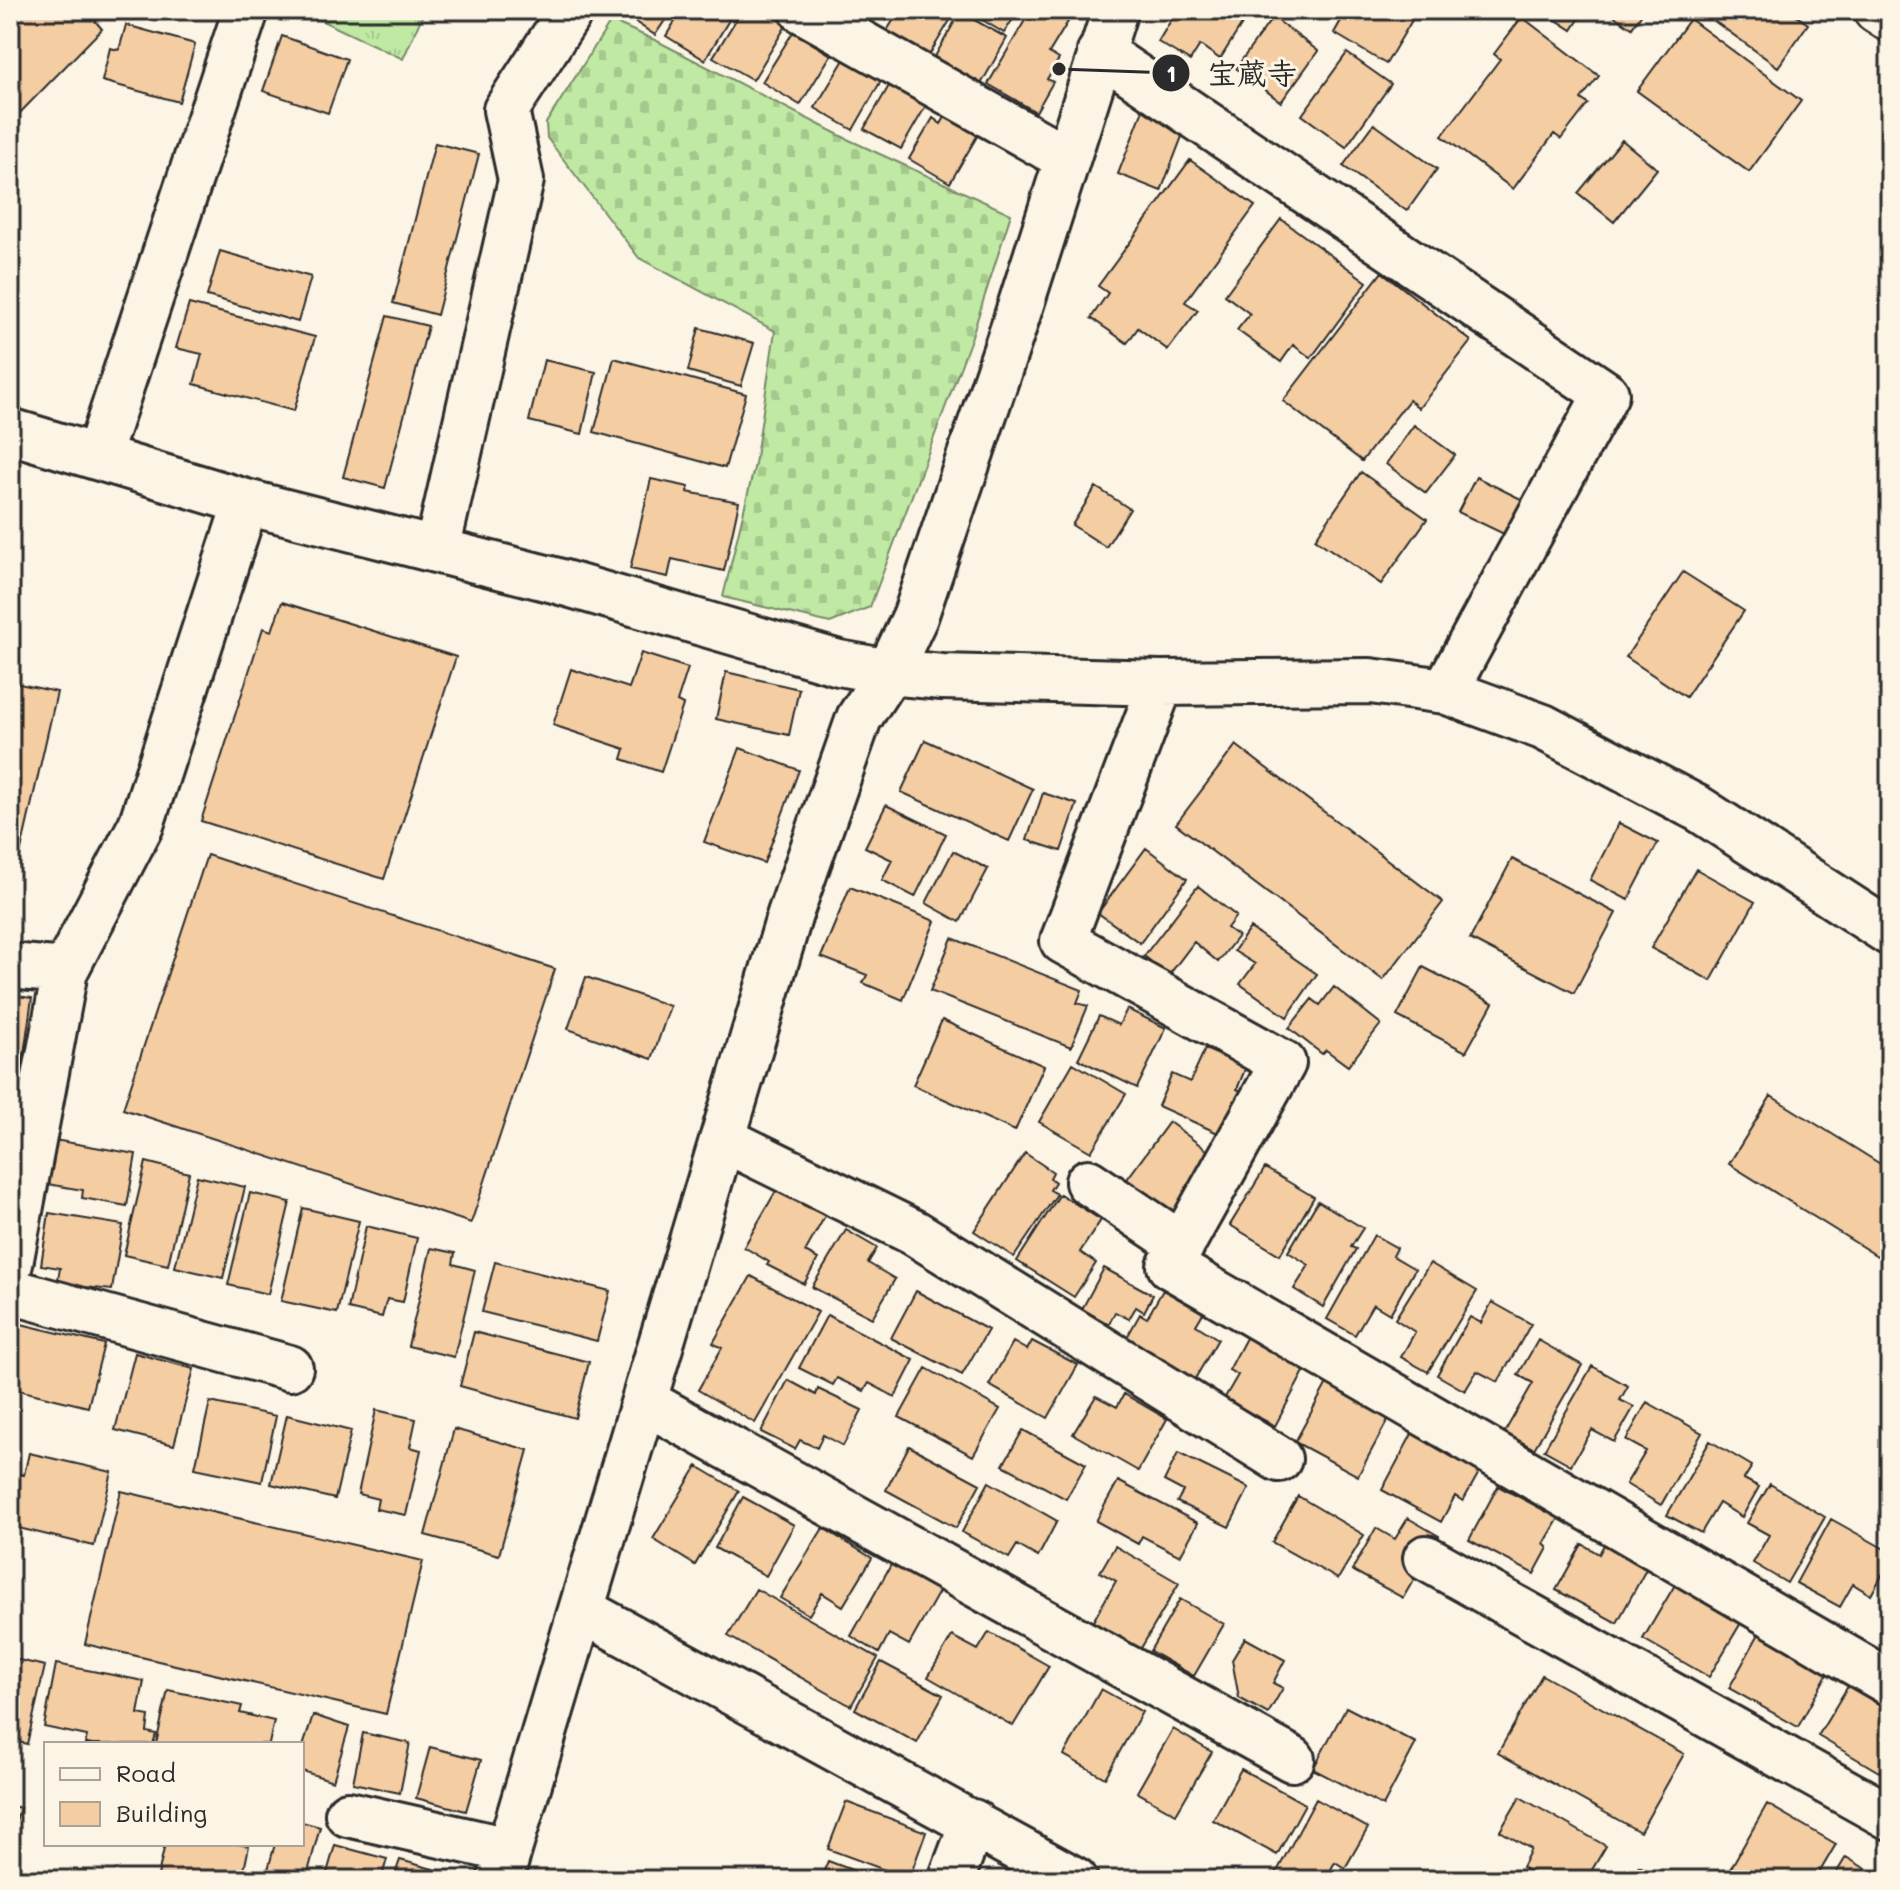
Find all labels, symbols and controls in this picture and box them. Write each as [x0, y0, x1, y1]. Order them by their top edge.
callout: 宝蔵寺 [1151, 46, 1313, 100]
text: 宝蔵寺 [1207, 52, 1297, 92]
text: 1 [1166, 57, 1176, 88]
legend [44, 1742, 304, 1846]
text: Road [116, 1757, 176, 1788]
text: Building [116, 1797, 207, 1828]

